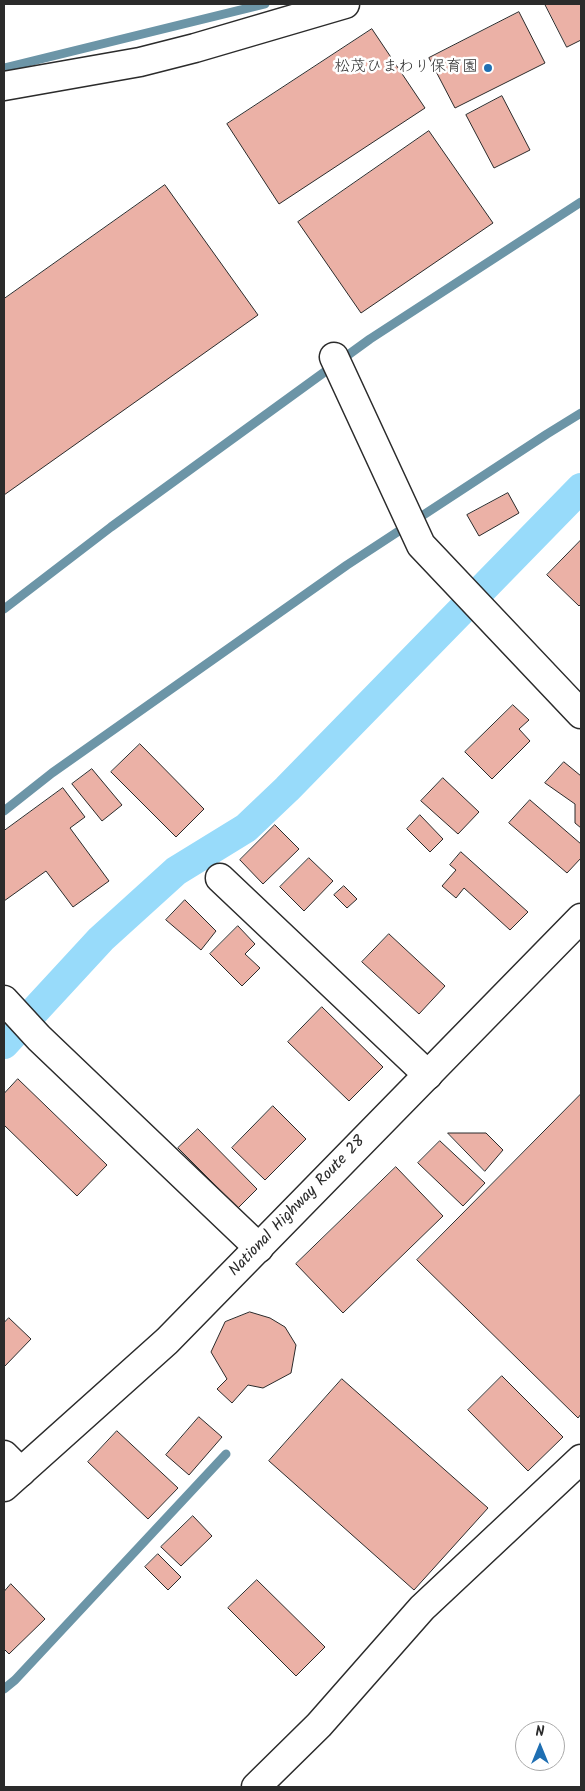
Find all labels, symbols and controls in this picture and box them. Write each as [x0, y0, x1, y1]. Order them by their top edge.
place label: 松茂ひまわり保育園 [334, 58, 478, 78]
marker: 松茂ひまわり保育園 [482, 62, 494, 74]
street label: National Highway Route 28 [226, 1133, 370, 1281]
north arrow [515, 1721, 565, 1771]
text: N [536, 1721, 544, 1743]

